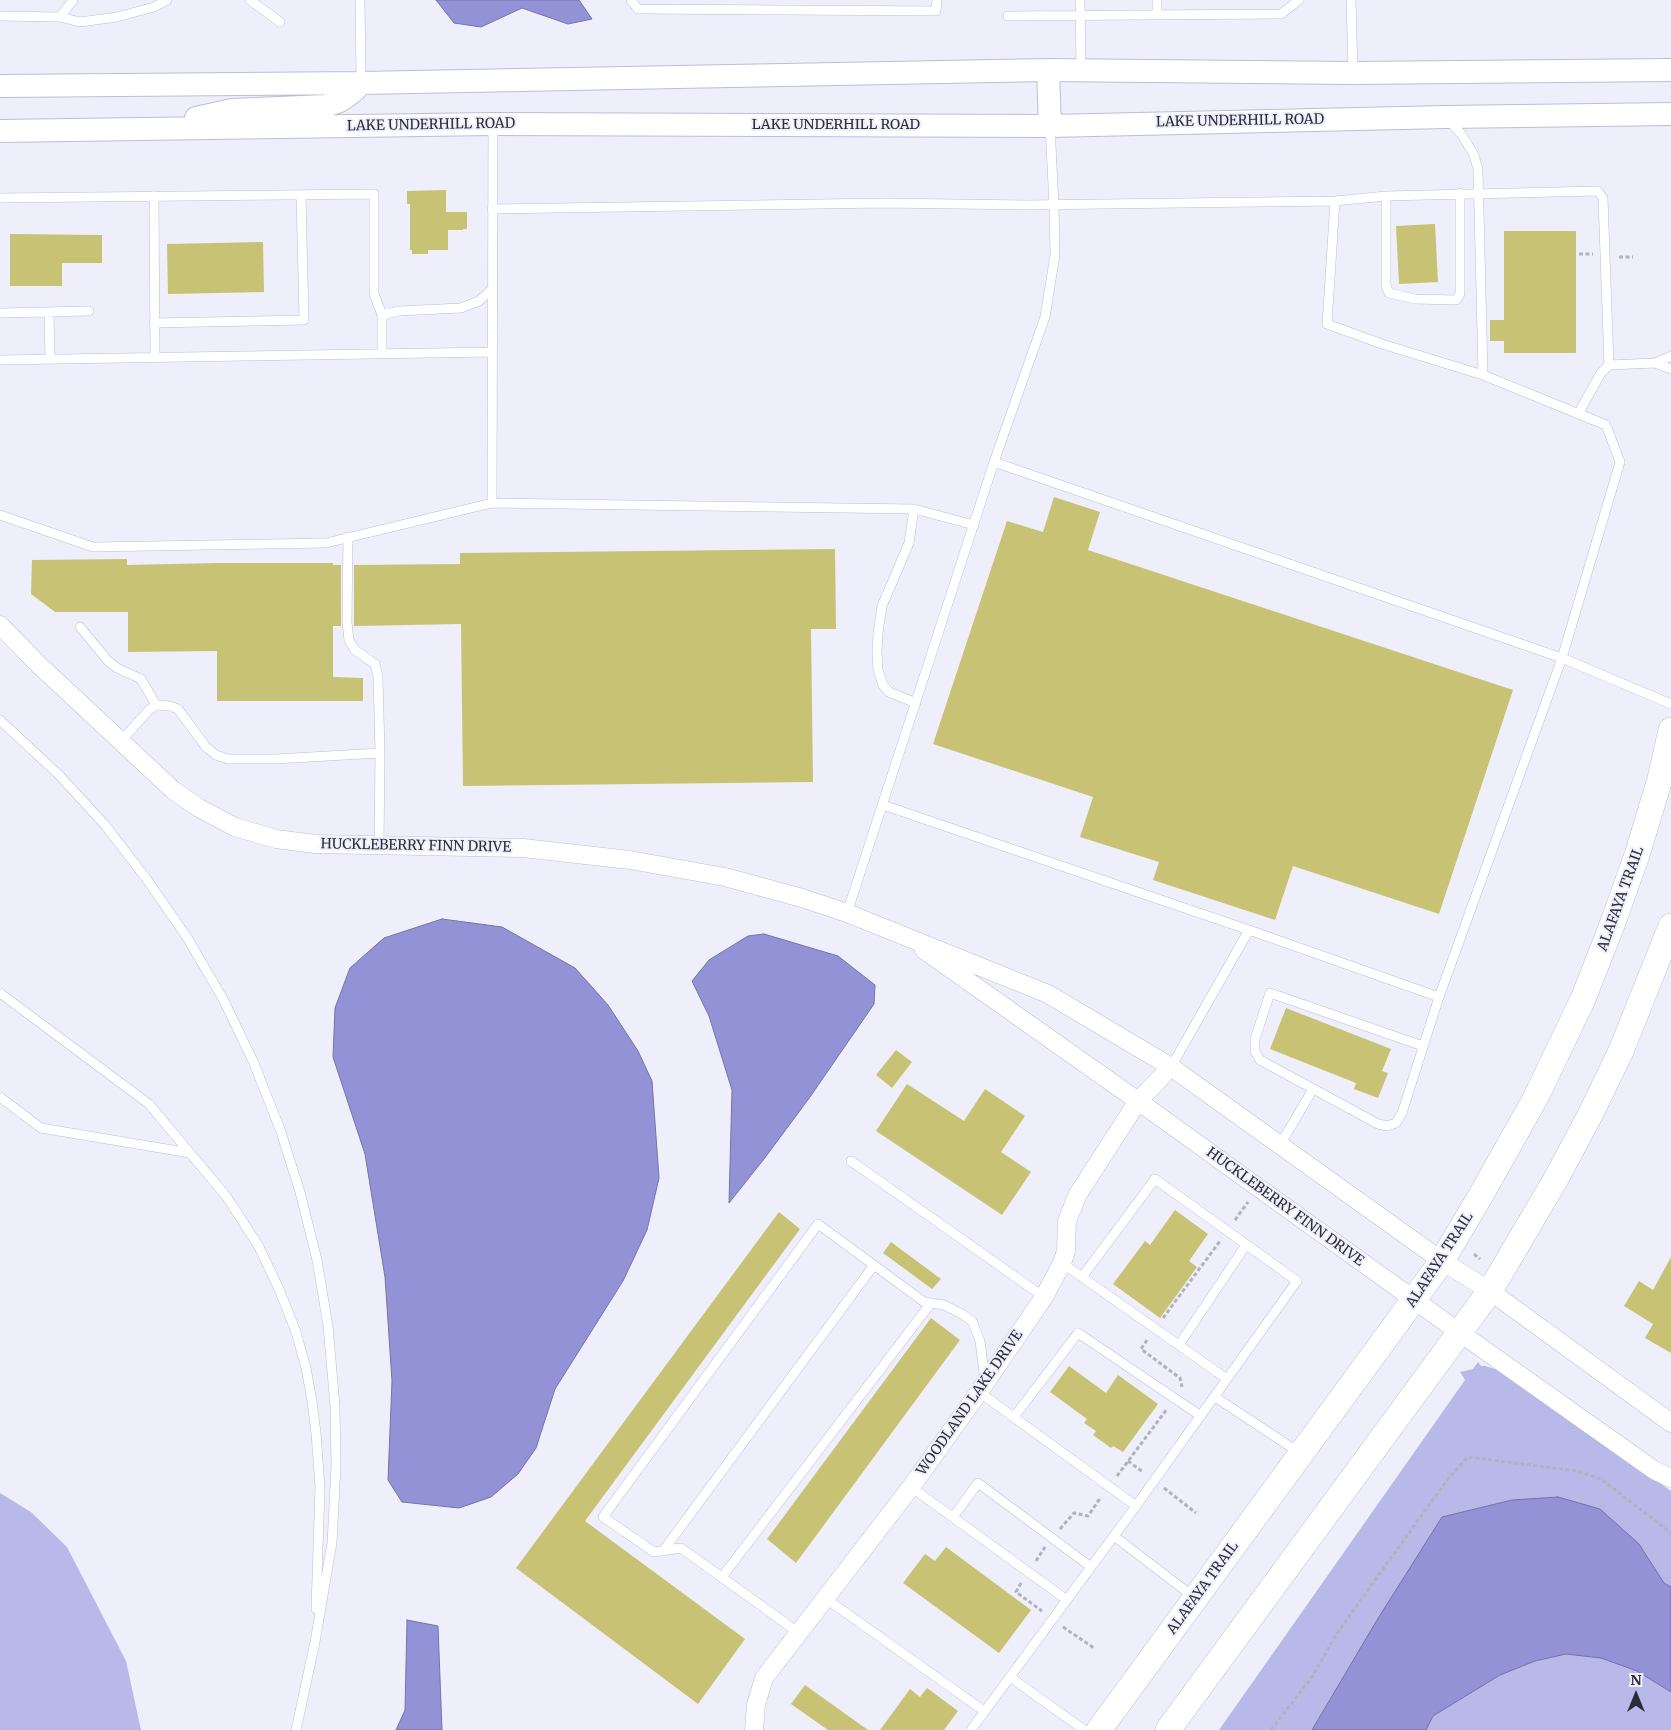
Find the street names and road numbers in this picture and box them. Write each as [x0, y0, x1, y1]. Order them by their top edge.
street label: LAKE UNDERHILL ROAD [1156, 111, 1324, 131]
street label: LAKE UNDERHILL ROAD [347, 115, 515, 135]
street label: LAKE UNDERHILL ROAD [752, 117, 920, 133]
street label: HUCKLEBERRY FINN DRIVE [321, 836, 511, 856]
street label: ALAFAYA TRAIL [1594, 844, 1648, 954]
street label: HUCKLEBERRY FINN DRIVE [1203, 1144, 1367, 1270]
street label: ALAFAYA TRAIL [1403, 1209, 1477, 1311]
street label: WOODLAND LAKE DRIVE [913, 1327, 1027, 1479]
street label: ALAFAYA TRAIL [1164, 1539, 1242, 1637]

